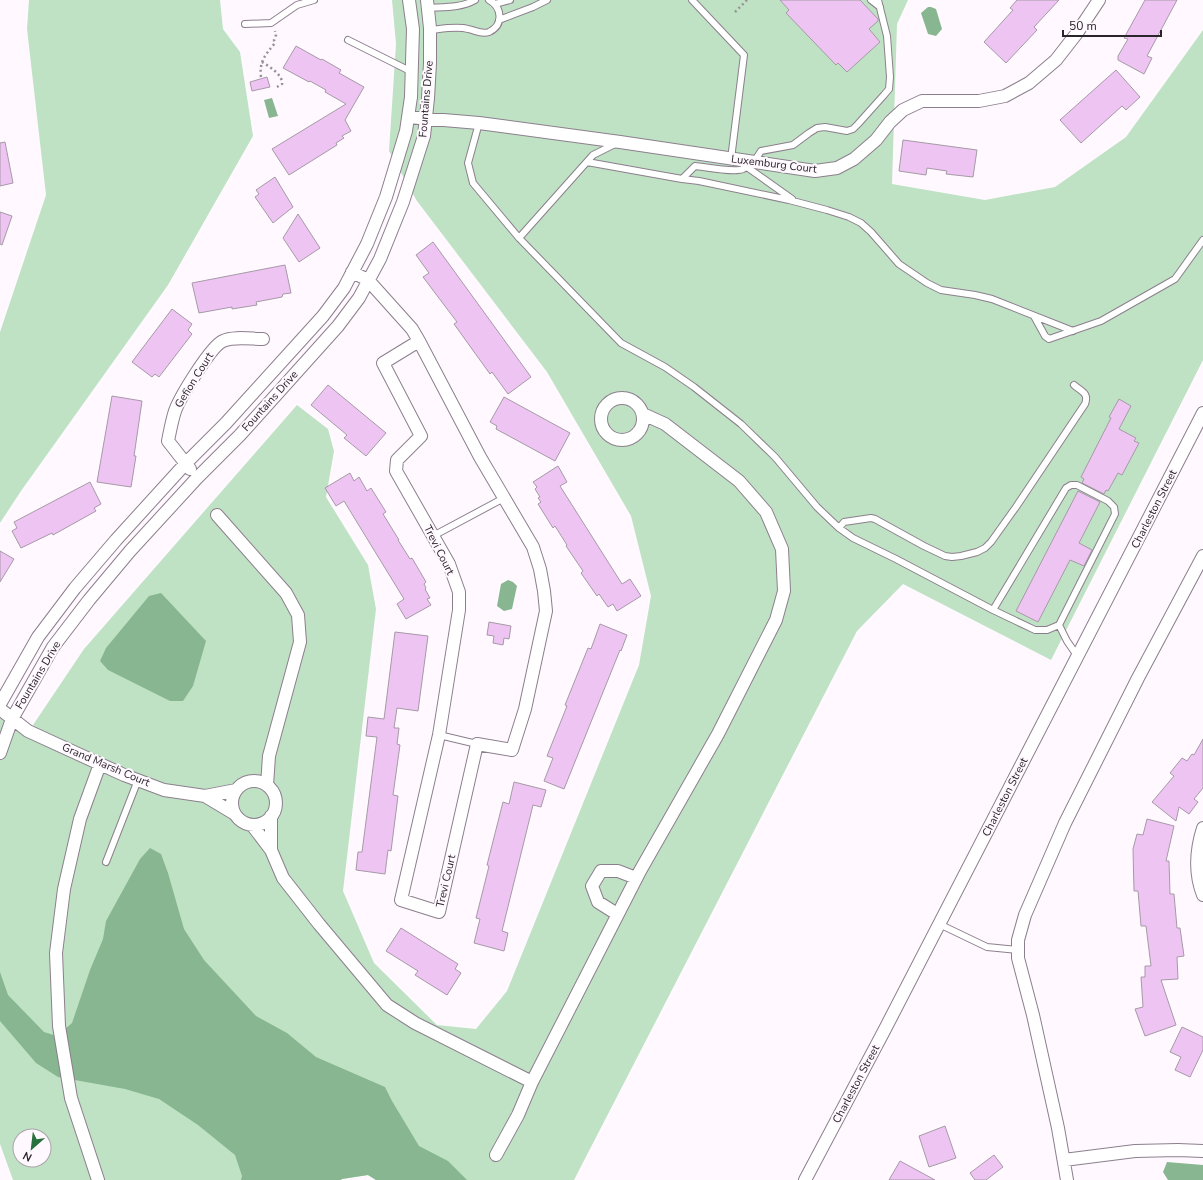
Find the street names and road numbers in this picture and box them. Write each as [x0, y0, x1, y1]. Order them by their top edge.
street label: Fountains Drive [415, 60, 437, 138]
street label: Luxemburg Court [730, 151, 818, 177]
street label: Gefion Court [171, 349, 217, 411]
street label: Fountains Drive [239, 367, 301, 435]
street label: Charleston Street [1128, 467, 1180, 551]
street label: Trevi Court [420, 523, 458, 578]
street label: Fountains Drive [12, 638, 64, 712]
street label: Grand Marsh Court [60, 740, 152, 790]
street label: Charleston Street [979, 755, 1031, 839]
street label: Trevi Court [433, 853, 459, 909]
street label: Charleston Street [829, 1042, 883, 1126]

